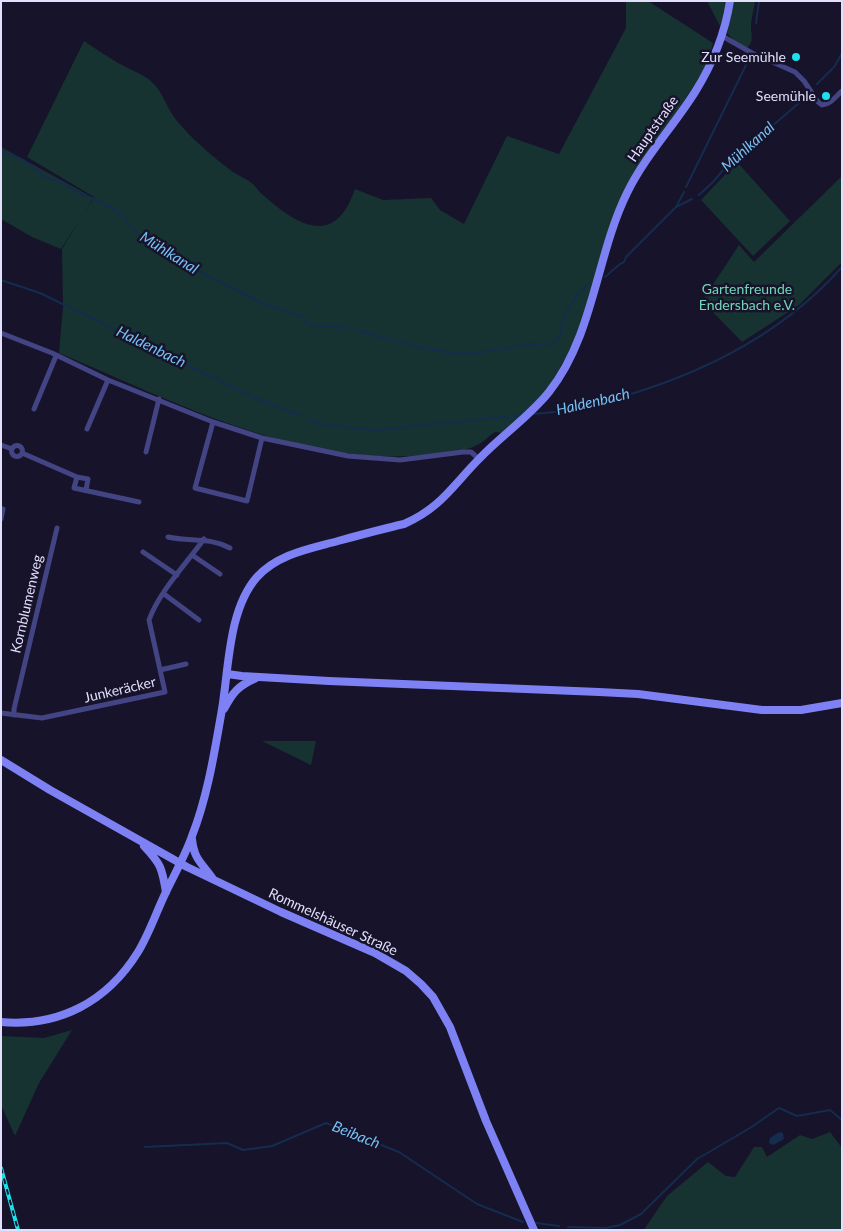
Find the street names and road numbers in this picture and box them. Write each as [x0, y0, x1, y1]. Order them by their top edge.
street label: Hauptstraße [624, 93, 682, 165]
street label: Kornblumenweg [7, 553, 47, 655]
street label: Junkeräcker [82, 674, 158, 706]
street label: Rommelshäuser Straße [266, 885, 400, 959]

